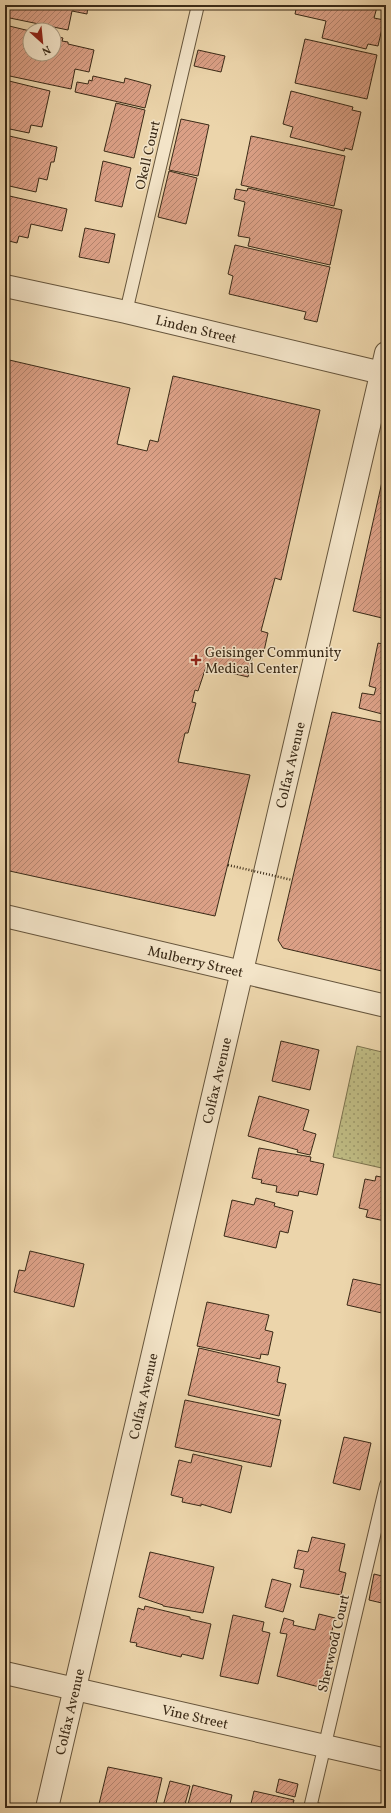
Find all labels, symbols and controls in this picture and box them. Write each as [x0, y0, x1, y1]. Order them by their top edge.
north arrow [22, 22, 62, 62]
text: N [39, 41, 53, 58]
street label: Okell Court [131, 119, 166, 192]
street label: Linden Street [153, 311, 239, 349]
place label: Geisinger Community Medical Center [205, 644, 342, 679]
marker: Geisinger Community Medical Center [190, 654, 202, 666]
street label: Colfax Avenue [272, 720, 311, 810]
street label: Mulberry Street [146, 942, 245, 983]
street label: Colfax Avenue [199, 1035, 237, 1126]
street label: Colfax Avenue [125, 1351, 164, 1442]
street label: Sherwood Court [314, 1592, 355, 1694]
street label: Colfax Avenue [52, 1666, 90, 1757]
street label: Vine Street [160, 1701, 230, 1735]

